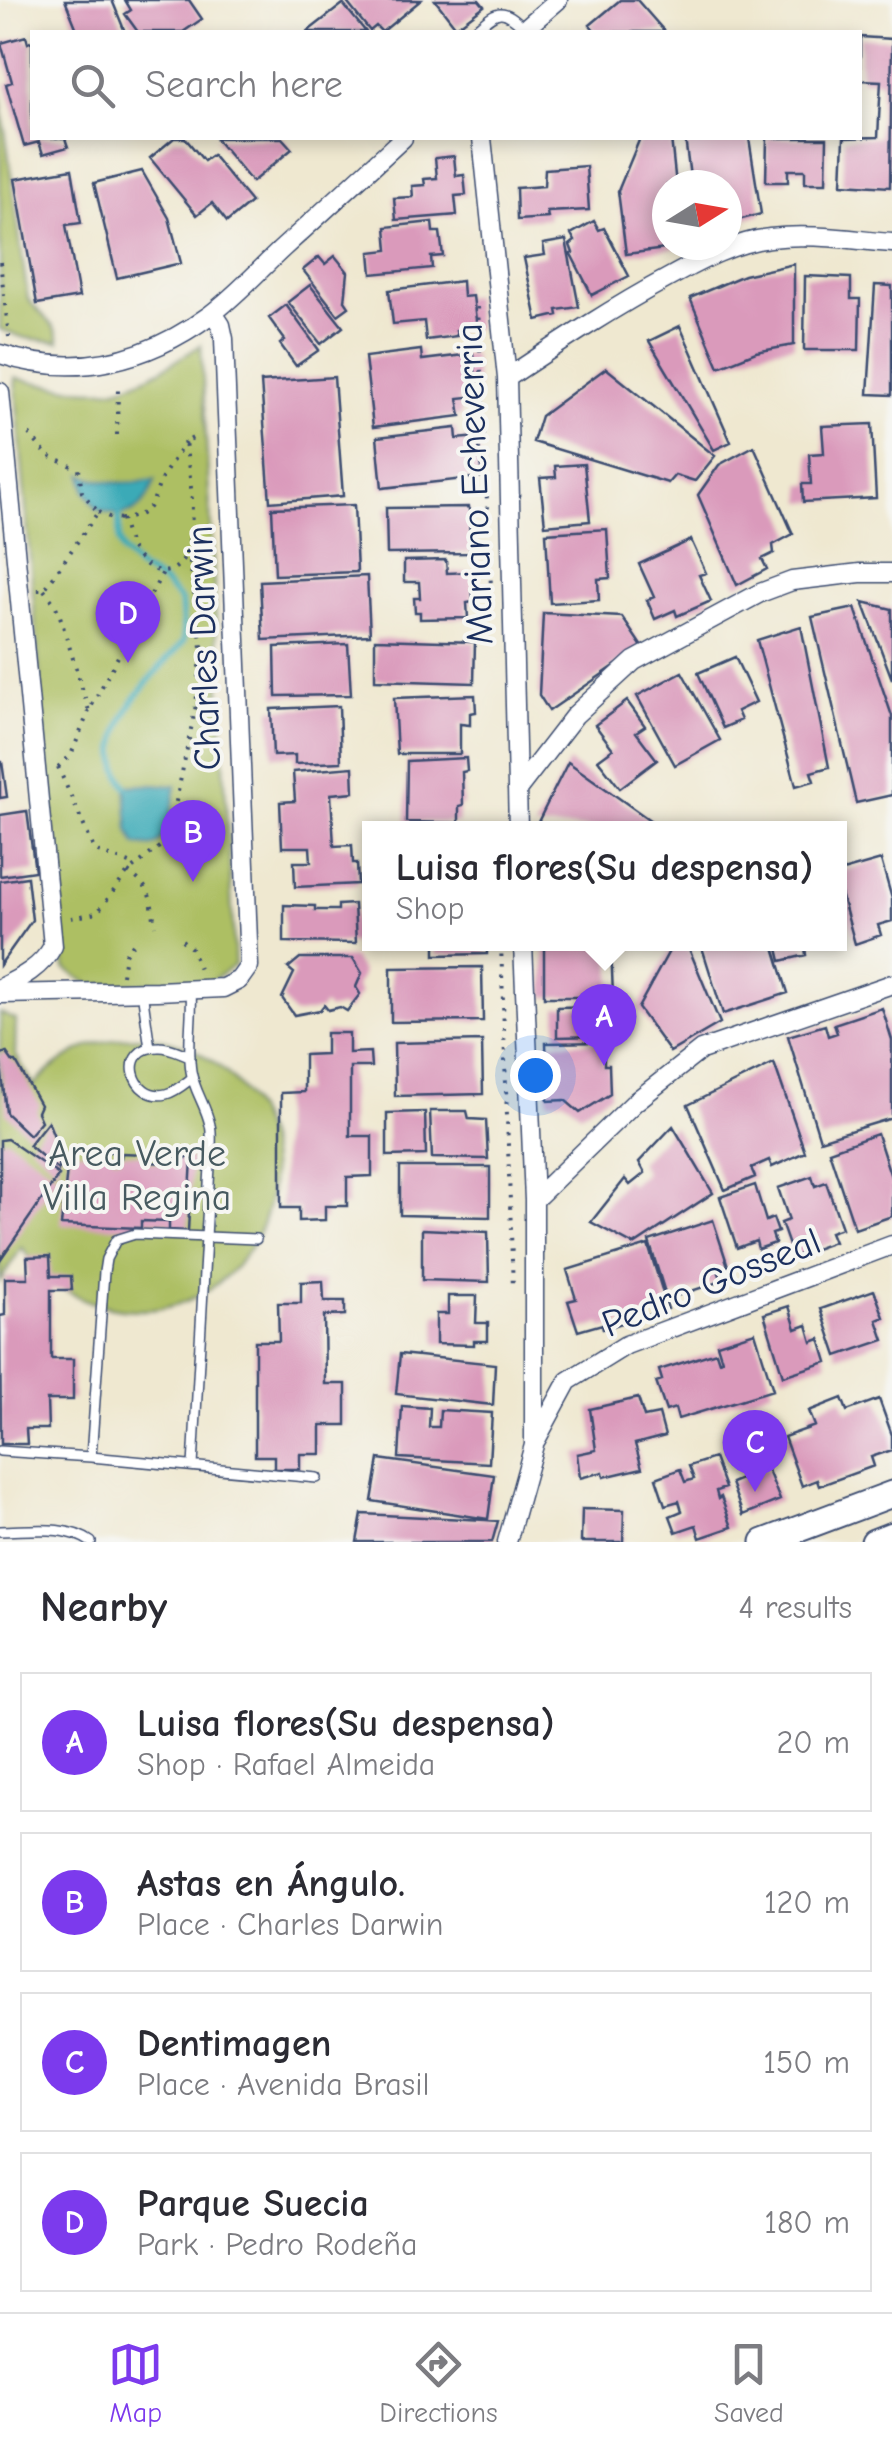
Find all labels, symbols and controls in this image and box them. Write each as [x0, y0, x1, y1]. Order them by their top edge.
search box [30, 30, 862, 140]
icon: search [65, 58, 120, 113]
text: Search here [145, 63, 343, 107]
north arrow [652, 170, 742, 260]
street label: Mariano Echeverria [447, 322, 503, 646]
street label: Charles Darwin [178, 525, 230, 771]
pin: D [96, 580, 160, 663]
pin: B [160, 800, 226, 882]
popup [362, 821, 847, 951]
text: Luisa flores(Su despensa) [396, 846, 813, 890]
text: Shop [396, 890, 465, 927]
pin: A [572, 984, 636, 1066]
your location [510, 1050, 561, 1101]
park label: Area Verde Villa Regina [43, 1132, 231, 1220]
street label: Pedro Gosseal [596, 1219, 827, 1347]
pin: C [722, 1410, 788, 1492]
text: Nearby [40, 1583, 167, 1632]
text: 4 results [739, 1589, 852, 1626]
text: Luisa flores(Su despensa) [137, 1702, 554, 1746]
text: A [66, 1724, 83, 1761]
text: 20 m [777, 1724, 850, 1761]
text: Shop · Rafael Almeida [137, 1746, 435, 1783]
text: Astas en Ángulo. [137, 1862, 405, 1906]
text: B [65, 1884, 84, 1921]
text: 120 m [764, 1884, 850, 1921]
text: Place · Charles Darwin [137, 1906, 443, 1943]
text: Dentimagen [137, 2022, 331, 2066]
text: C [65, 2044, 84, 2081]
text: 150 m [763, 2044, 850, 2081]
text: Place · Avenida Brasil [137, 2066, 429, 2103]
text: Parque Suecia [137, 2182, 369, 2226]
text: D [65, 2204, 84, 2241]
text: 180 m [764, 2204, 850, 2241]
text: Park · Pedro Rodeña [137, 2226, 417, 2263]
tab: Map [108, 2337, 163, 2429]
tab: Directions [379, 2337, 498, 2429]
tab: Saved [714, 2337, 784, 2429]

